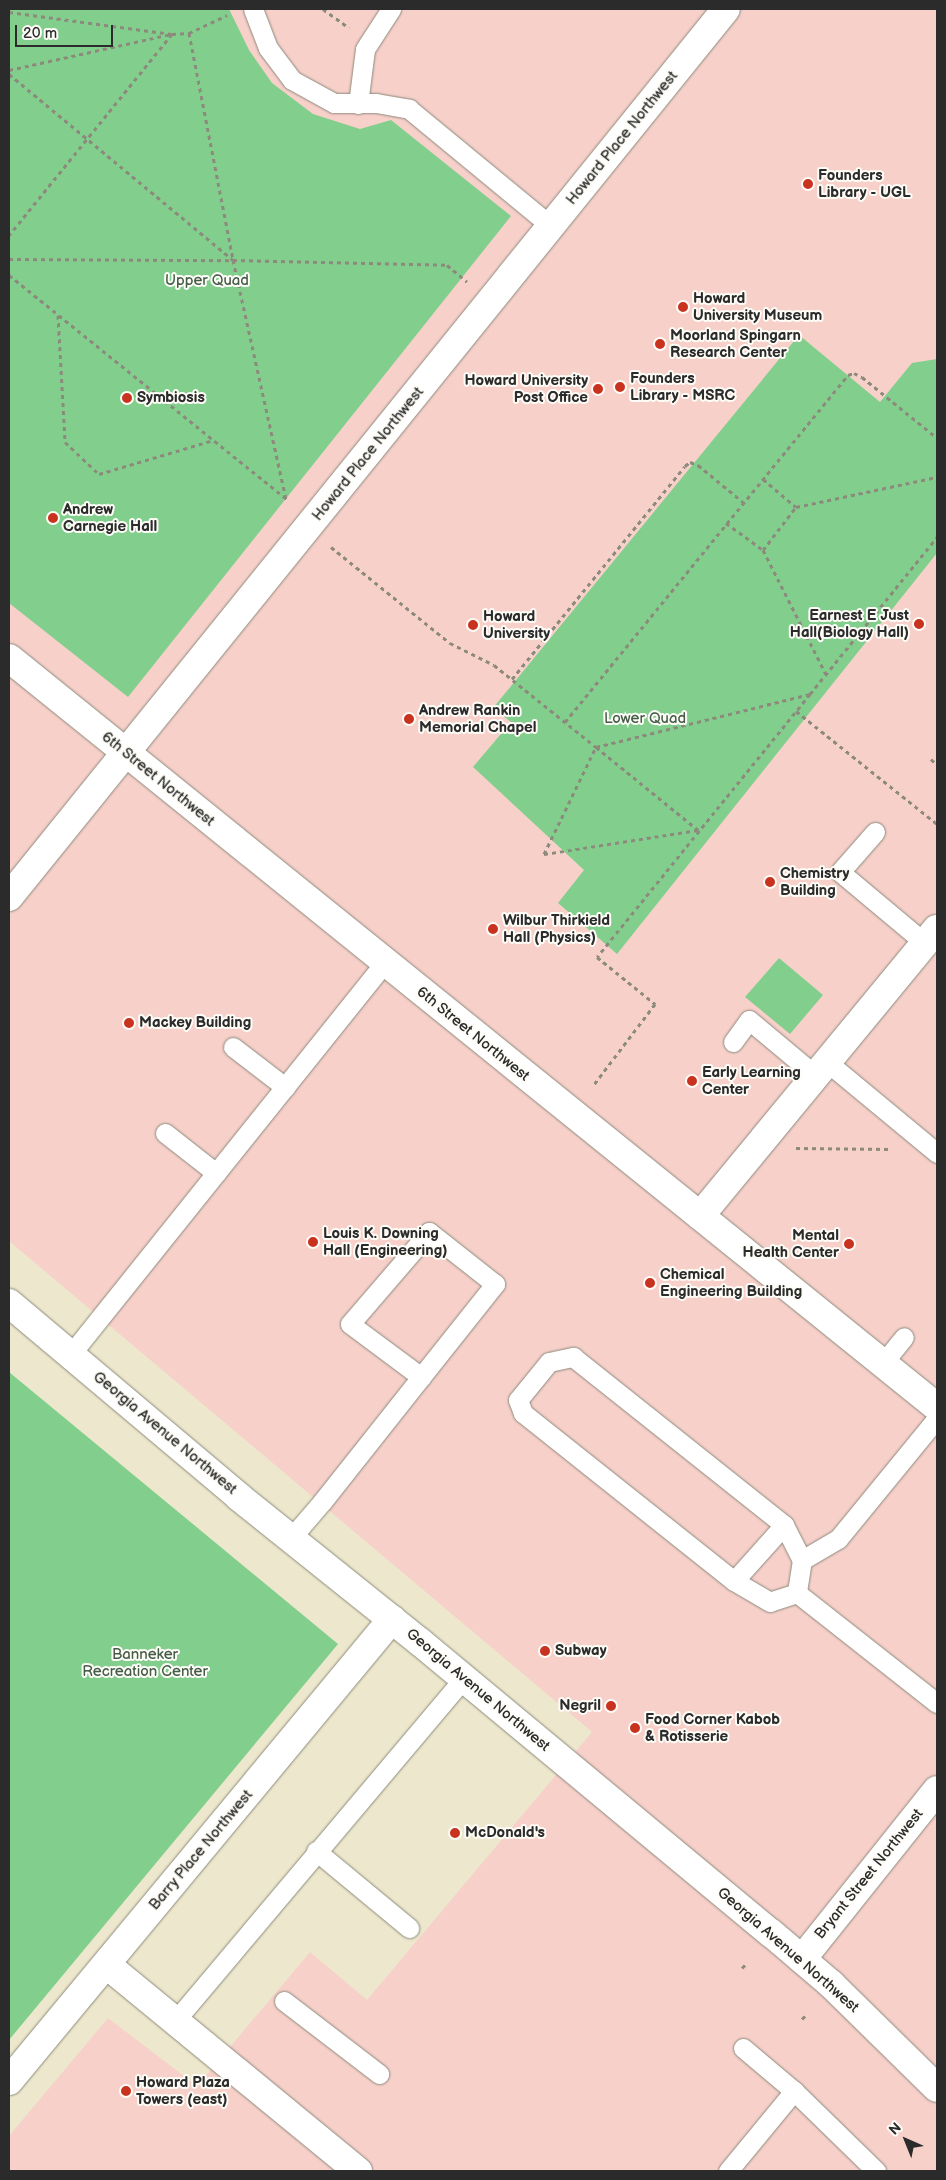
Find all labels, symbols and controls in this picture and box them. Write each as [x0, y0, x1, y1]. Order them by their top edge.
scale bar [18, 15, 115, 47]
text: 20 m [23, 24, 57, 43]
street label: Howard Place Northwest [563, 68, 681, 208]
place label: Founders Library - UGL [818, 166, 911, 201]
marker: Founders Library - UGL [802, 178, 814, 190]
park label: Upper Quad [165, 272, 249, 290]
place label: Howard University Museum [693, 289, 823, 324]
marker: Howard University Museum [677, 301, 689, 313]
place label: Moorland Spingarn Research Center [670, 326, 801, 361]
marker: Moorland Spingarn Research Center [654, 338, 666, 350]
place label: Founders Library - MSRC [630, 369, 736, 404]
place label: Howard University Post Office [465, 371, 588, 406]
marker: Founders Library - MSRC [614, 381, 626, 393]
marker: Howard University Post Office [592, 383, 604, 395]
street label: Howard Place Northwest [309, 384, 427, 524]
place label: Symbiosis [137, 389, 205, 407]
marker: Symbiosis [121, 392, 133, 404]
place label: Andrew Carnegie Hall [63, 500, 157, 535]
marker: Andrew Carnegie Hall [47, 512, 59, 524]
place label: Earnest E Just Hall(Biology Hall) [789, 606, 909, 641]
place label: Howard University [483, 607, 550, 642]
marker: Earnest E Just Hall(Biology Hall) [913, 618, 925, 630]
marker: Howard University [467, 619, 479, 631]
place label: Andrew Rankin Memorial Chapel [419, 701, 536, 736]
park label: Lower Quad [604, 710, 686, 728]
marker: Andrew Rankin Memorial Chapel [403, 713, 415, 725]
street label: 6th Street Northwest [98, 728, 218, 830]
place label: Chemistry Building [780, 864, 849, 899]
marker: Chemistry Building [764, 876, 776, 888]
place label: Wilbur Thirkield Hall (Physics) [503, 911, 610, 946]
marker: Wilbur Thirkield Hall (Physics) [487, 923, 499, 935]
street label: 6th Street Northwest [413, 983, 533, 1085]
place label: Mackey Building [139, 1014, 252, 1032]
marker: Mackey Building [123, 1017, 135, 1029]
place label: Early Learning Center [702, 1063, 801, 1098]
marker: Early Learning Center [686, 1075, 698, 1087]
place label: Louis K. Downing Hall (Engineering) [323, 1224, 447, 1259]
place label: Mental Health Center [743, 1226, 839, 1261]
marker: Louis K. Downing Hall (Engineering) [307, 1236, 319, 1248]
marker: Mental Health Center [843, 1238, 855, 1250]
place label: Chemical Engineering Building [660, 1265, 802, 1300]
marker: Chemical Engineering Building [644, 1277, 656, 1289]
street label: Georgia Avenue Northwest [90, 1368, 240, 1498]
street label: Georgia Avenue Northwest [403, 1625, 553, 1755]
place label: Subway [555, 1642, 606, 1660]
park label: Banneker Recreation Center [82, 1645, 208, 1680]
marker: Subway [539, 1645, 551, 1657]
place label: Negril [559, 1697, 601, 1715]
marker: Negril [605, 1700, 617, 1712]
place label: Food Corner Kabob & Rotisserie [645, 1710, 780, 1745]
marker: Food Corner Kabob & Rotisserie [629, 1722, 641, 1734]
street label: Barry Place Northwest [145, 1786, 257, 1914]
street label: Bryant Street Northwest [811, 1805, 927, 1943]
place label: McDonald's [465, 1824, 545, 1842]
marker: McDonald's [449, 1827, 461, 1839]
street label: Georgia Avenue Northwest [713, 1884, 863, 2016]
place label: Howard Plaza Towers (east) [136, 2073, 230, 2108]
marker: Howard Plaza Towers (east) [120, 2085, 132, 2097]
north arrow [881, 2115, 931, 2165]
text: N [886, 2119, 905, 2139]

